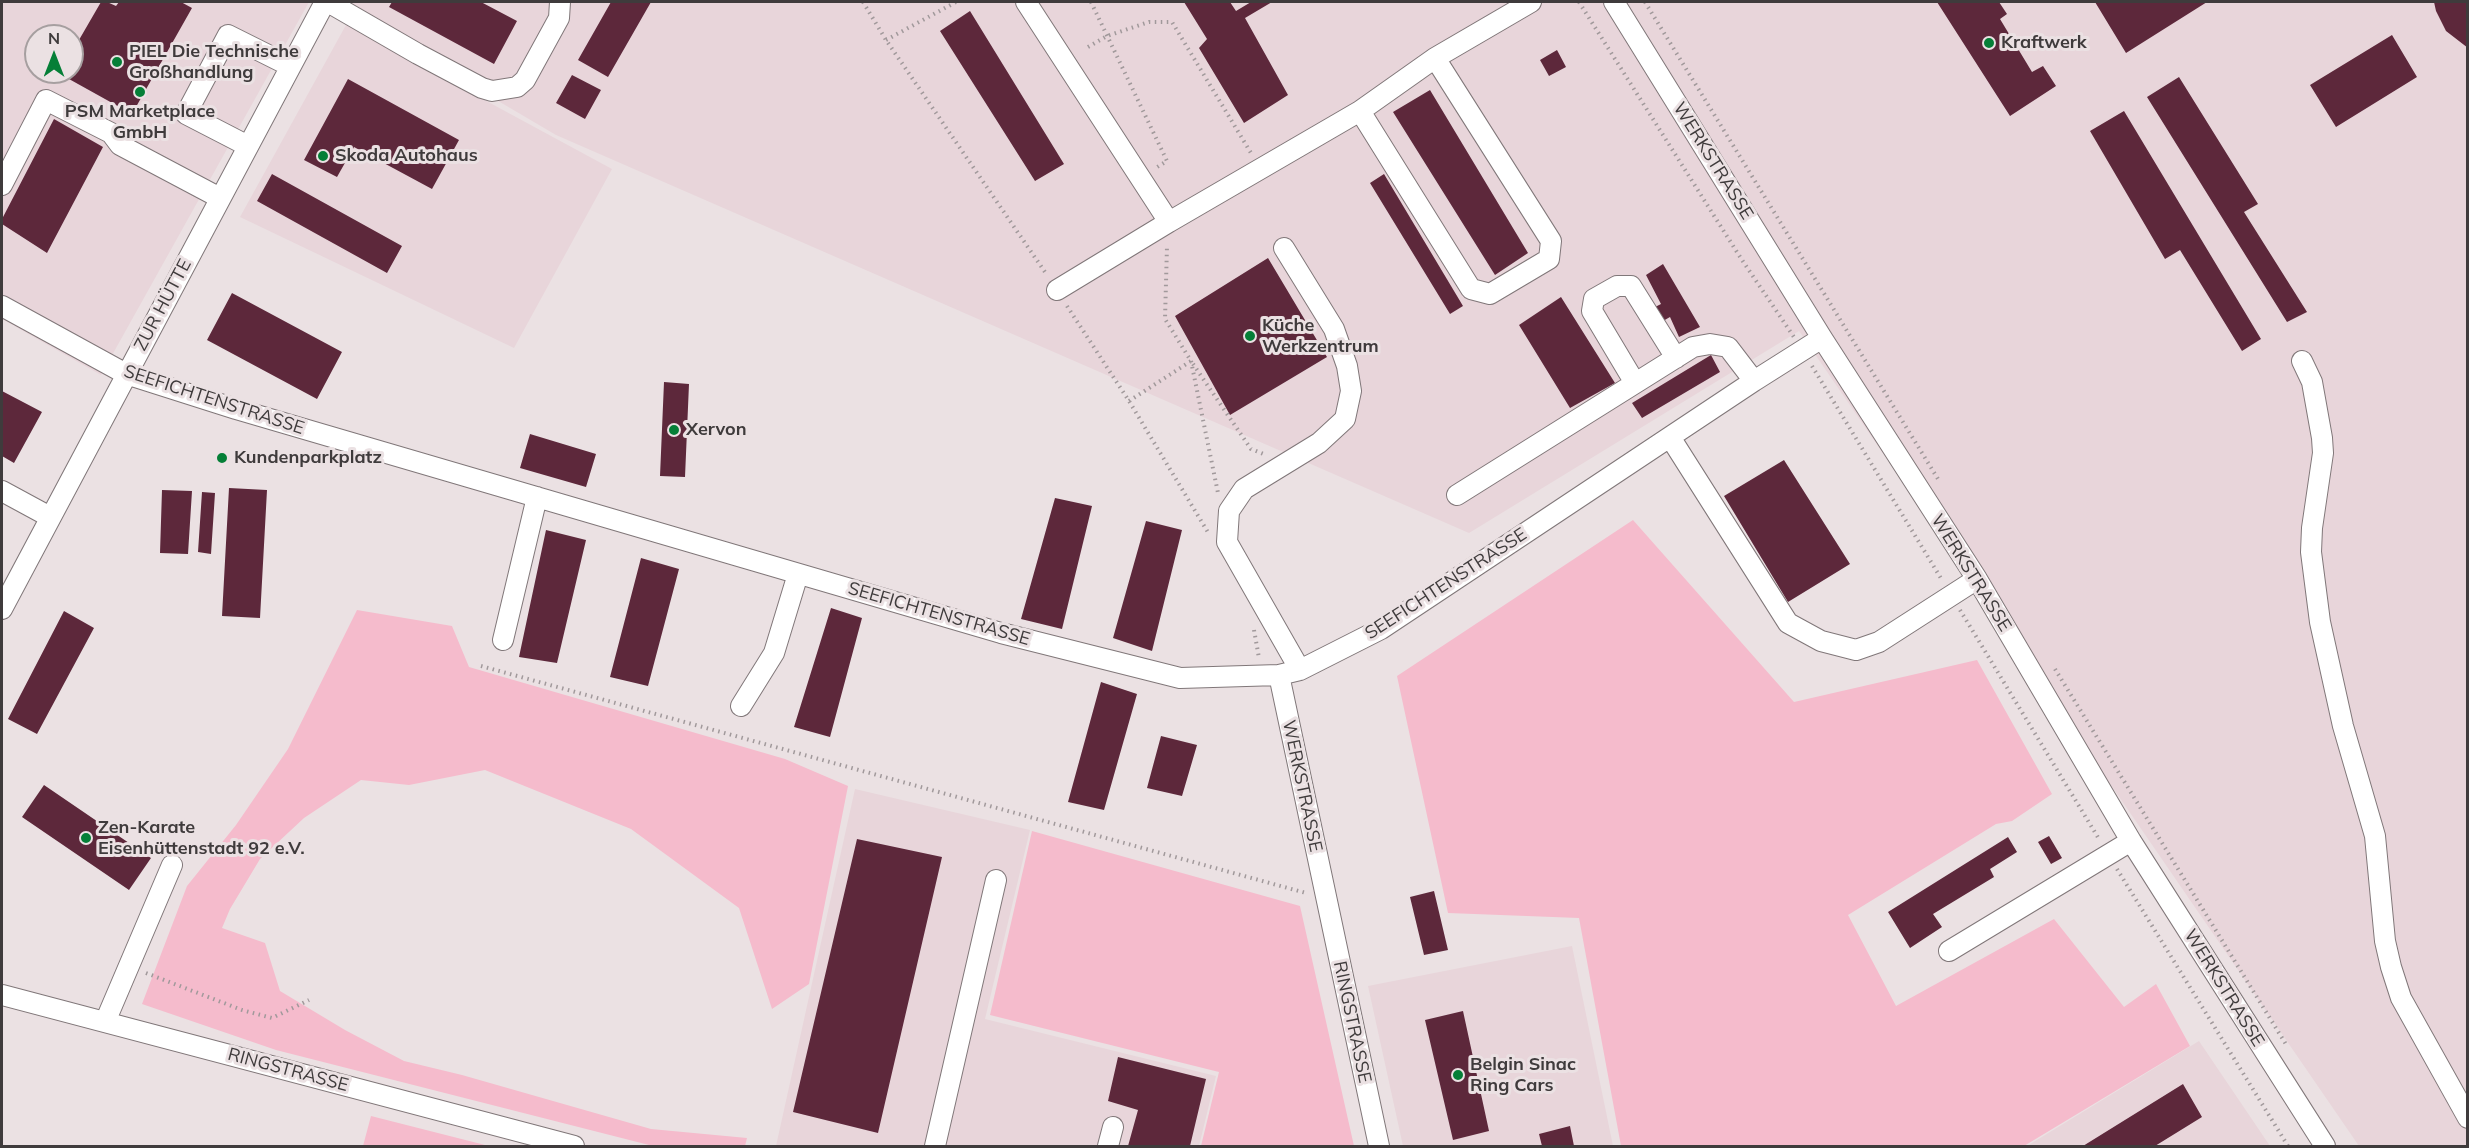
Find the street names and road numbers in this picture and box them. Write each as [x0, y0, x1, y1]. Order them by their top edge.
street label: WERKSTRASSE [1668, 98, 1758, 224]
street label: ZUR HÜTTE [130, 256, 196, 354]
street label: SEEFICHTENSTRASSE [121, 361, 307, 439]
street label: WERKSTRASSE [1926, 510, 2016, 636]
street label: SEEFICHTENSTRASSE [1361, 524, 1531, 644]
street label: SEEFICHTENSTRASSE [845, 578, 1033, 650]
street label: WERKSTRASSE [1277, 718, 1327, 854]
street label: WERKSTRASSE [2179, 925, 2269, 1051]
street label: RINGSTRASSE [1329, 959, 1375, 1085]
street label: RINGSTRASSE [225, 1044, 351, 1096]

